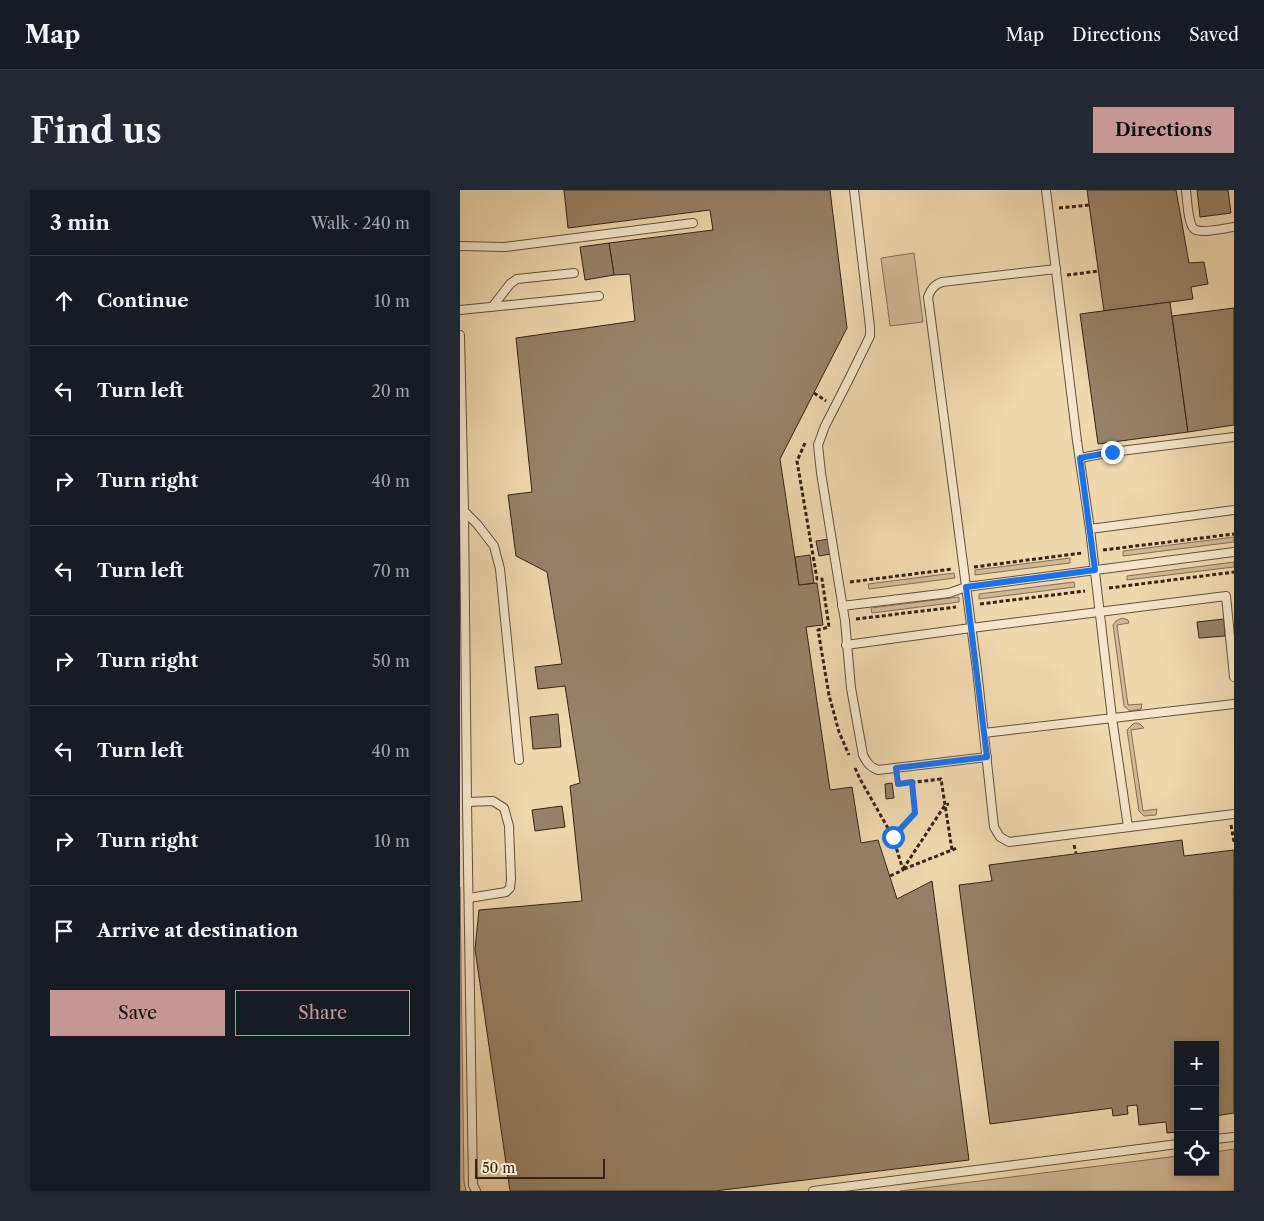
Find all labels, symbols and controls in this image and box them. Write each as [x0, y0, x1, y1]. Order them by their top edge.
text: Map [25, 20, 80, 49]
text: Map [1005, 24, 1044, 46]
text: Directions [1072, 24, 1161, 46]
text: Saved [1189, 24, 1239, 46]
button: Directions [1093, 107, 1234, 153]
text: Find us [30, 109, 162, 152]
text: 3 min [50, 210, 110, 235]
text: Walk · 240 m [311, 213, 410, 233]
icon: ahead [50, 287, 78, 315]
text: Continue [97, 289, 189, 312]
text: 10 m [374, 291, 410, 311]
icon: left [50, 377, 78, 405]
text: Turn left [97, 379, 184, 402]
text: 20 m [371, 381, 410, 401]
route end [1101, 441, 1124, 464]
icon: right [50, 467, 78, 495]
text: Turn right [97, 469, 198, 492]
text: 40 m [371, 471, 410, 491]
icon: left [50, 557, 78, 585]
text: Turn left [97, 559, 184, 582]
text: 70 m [373, 561, 410, 581]
icon: right [50, 647, 78, 675]
text: Turn right [97, 649, 198, 672]
text: 50 m [372, 651, 410, 671]
icon: left [50, 737, 78, 765]
text: Turn left [97, 739, 184, 762]
text: 40 m [371, 741, 410, 761]
route start [882, 826, 905, 849]
icon: right [50, 827, 78, 855]
text: Turn right [97, 829, 198, 852]
text: 10 m [374, 831, 410, 851]
icon: arrive [50, 917, 78, 945]
text: Arrive at destination [97, 919, 298, 942]
button: Save [50, 990, 225, 1036]
button: Share [235, 990, 410, 1036]
map controls [1174, 1041, 1219, 1176]
button: + [1174, 1041, 1219, 1086]
button: − [1174, 1086, 1219, 1131]
button: locate [1174, 1131, 1219, 1176]
scale bar [475, 1156, 605, 1179]
text: 50 m [482, 1159, 515, 1177]

